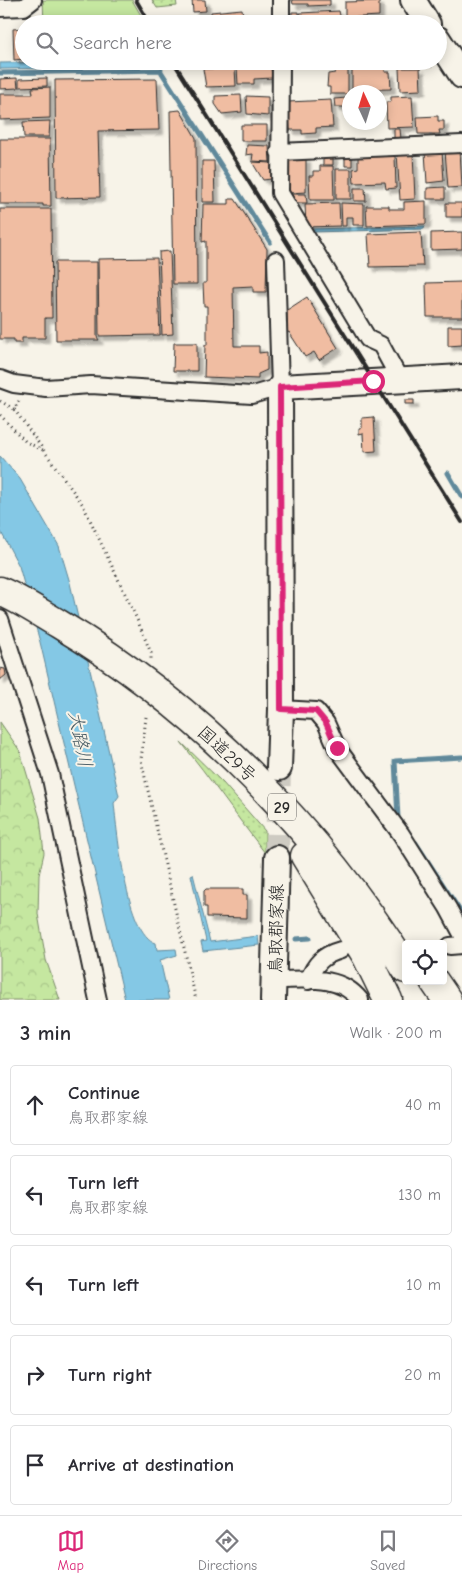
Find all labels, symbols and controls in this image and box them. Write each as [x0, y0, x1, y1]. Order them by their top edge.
search box [15, 15, 447, 70]
icon: search [33, 29, 61, 57]
text: Search here [73, 32, 172, 54]
north arrow [342, 85, 387, 130]
route start [362, 370, 385, 393]
water label: 大路川 [64, 709, 96, 769]
street label: 国道29号 [193, 722, 261, 787]
route end [326, 737, 349, 760]
road number: 29 [268, 794, 296, 820]
street label: 鳥取郡家線 [265, 884, 288, 974]
map controls [402, 940, 447, 985]
button: locate [402, 940, 447, 985]
text: 3 min [20, 1021, 71, 1045]
text: Walk · 200 m [350, 1024, 442, 1042]
text: Continue [68, 1082, 140, 1104]
icon: ahead [21, 1091, 49, 1119]
text: 40 m [405, 1096, 441, 1114]
text: 鳥取郡家線 [68, 1109, 148, 1127]
text: Turn left [68, 1172, 139, 1194]
icon: left [21, 1181, 49, 1209]
text: 130 m [398, 1186, 441, 1204]
text: 鳥取郡家線 [68, 1199, 148, 1217]
icon: left [21, 1271, 49, 1299]
text: Turn left [68, 1274, 139, 1296]
text: 10 m [406, 1276, 441, 1294]
icon: right [21, 1361, 49, 1389]
text: Turn right [68, 1364, 152, 1386]
text: 20 m [404, 1366, 441, 1384]
icon: arrive [21, 1451, 49, 1479]
text: Arrive at destination [68, 1454, 234, 1476]
tab: Map [57, 1527, 85, 1574]
tab: Directions [198, 1527, 257, 1574]
tab: Saved [370, 1527, 405, 1574]

